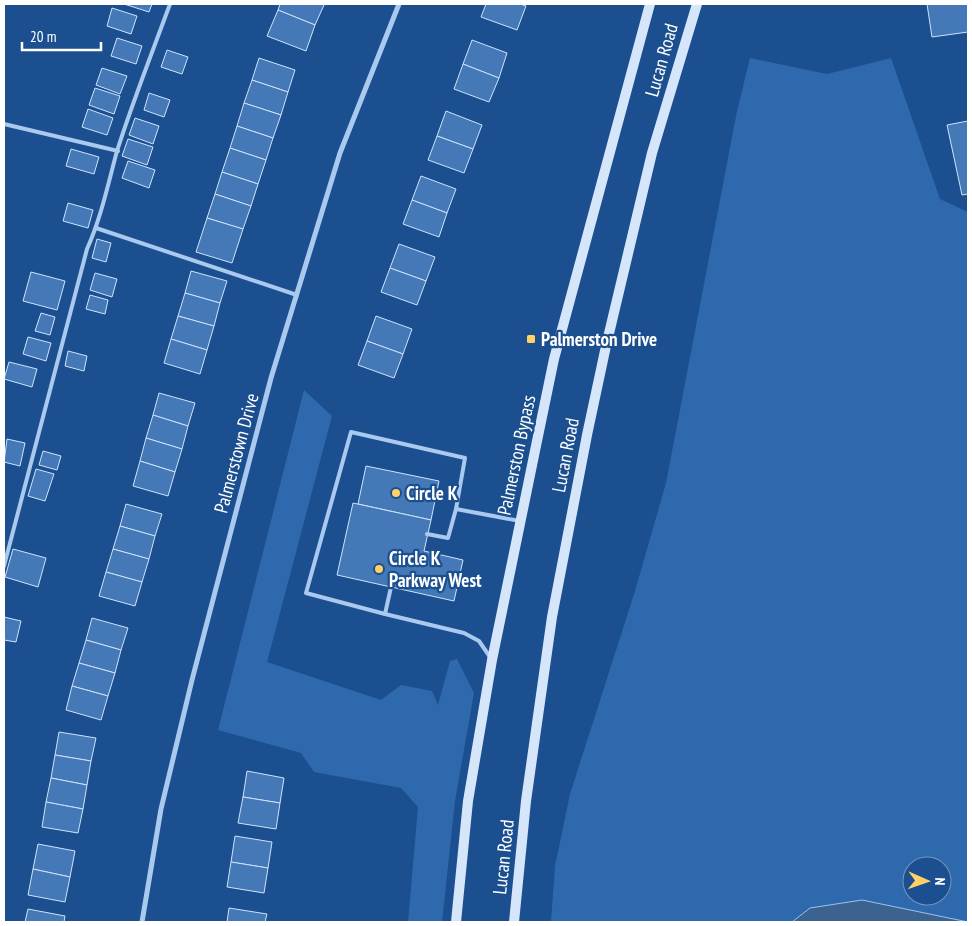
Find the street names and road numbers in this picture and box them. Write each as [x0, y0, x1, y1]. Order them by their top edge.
street label: Lucan Road [639, 21, 683, 99]
street label: Palmerstown Drive [208, 390, 264, 516]
street label: Palmerston Bypass [492, 393, 540, 517]
street label: Lucan Road [546, 416, 584, 494]
street label: Lucan Road [487, 818, 519, 896]

